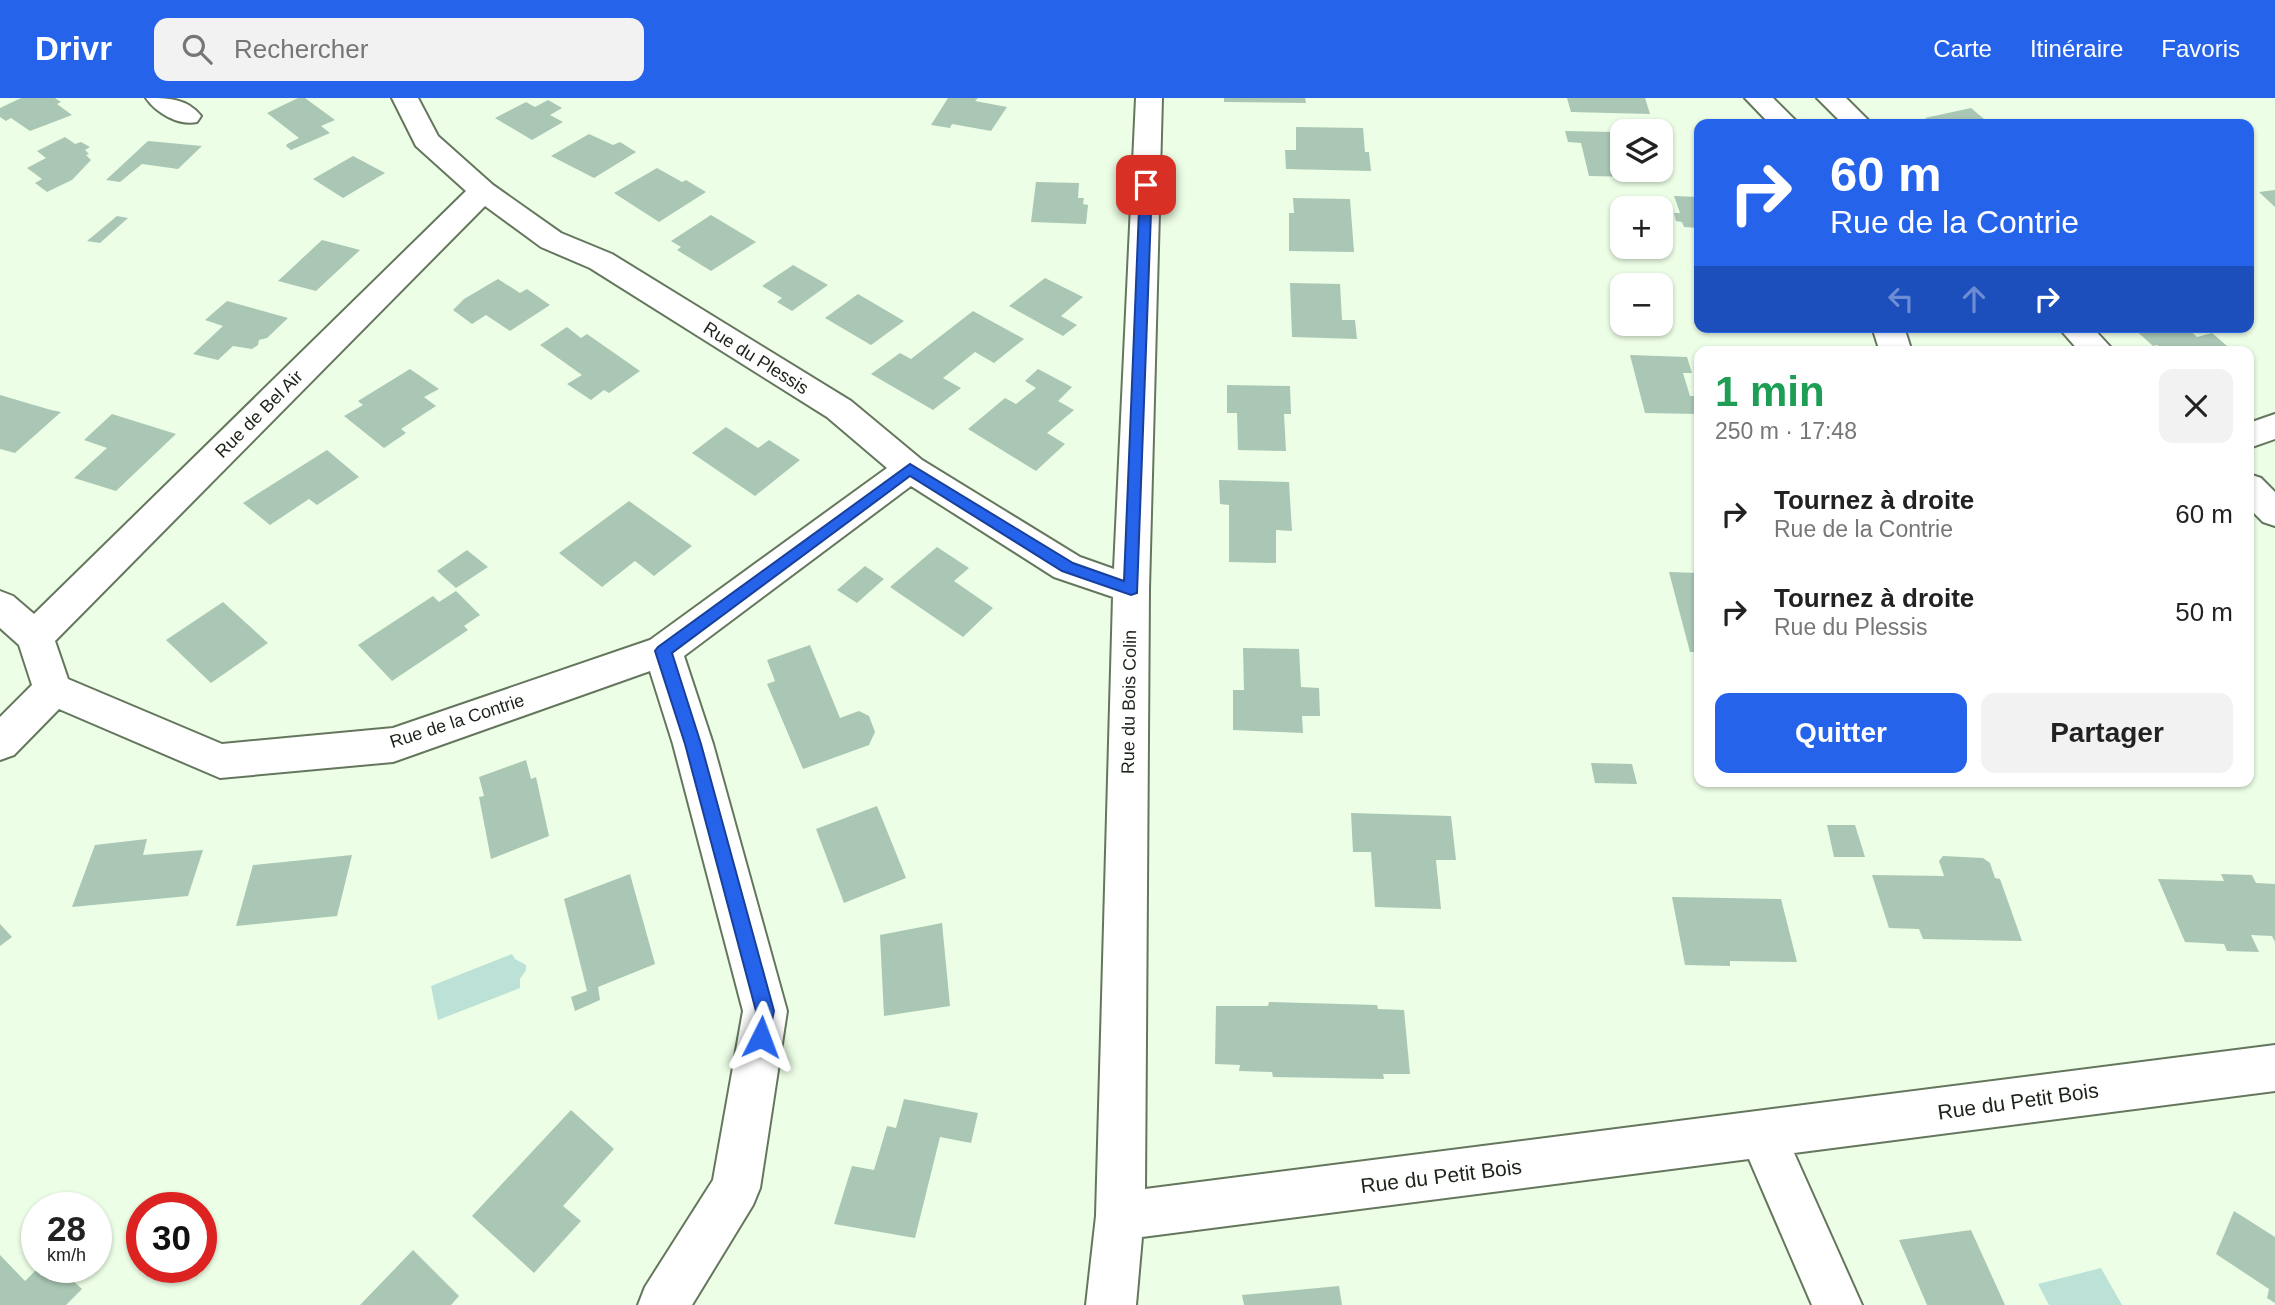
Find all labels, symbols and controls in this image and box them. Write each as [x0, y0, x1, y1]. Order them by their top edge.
search box [154, 18, 644, 81]
text: Drivr [35, 30, 112, 67]
icon: search [178, 30, 216, 68]
text: Rechercher [234, 34, 368, 64]
text: Carte [1933, 35, 1992, 62]
text: Itinéraire [2030, 35, 2123, 62]
text: Favoris [2161, 35, 2240, 62]
map controls [1610, 119, 1673, 336]
button: layers [1610, 119, 1673, 182]
icon: right [1715, 147, 1806, 238]
text: 60 m [1830, 147, 1942, 201]
pin [1116, 155, 1176, 215]
icon: arrive [1127, 166, 1165, 204]
button: + [1610, 196, 1673, 259]
text: Rue de la Contrie [1830, 204, 2079, 240]
button: − [1610, 273, 1673, 336]
icon: left [1882, 280, 1920, 318]
icon: ahead [1955, 280, 1993, 318]
icon: right [2028, 280, 2066, 318]
street label: Rue du Plessis [700, 318, 812, 398]
street label: Rue de Bel Air [211, 366, 307, 462]
text: 1 min [1715, 368, 1825, 415]
button: close [2159, 369, 2233, 443]
text: 250 m · 17:48 [1715, 418, 1857, 444]
text: Tournez à droite [1774, 485, 1974, 515]
icon: right [1715, 495, 1753, 533]
text: 60 m [2175, 499, 2233, 529]
text: Rue de la Contrie [1774, 516, 1953, 542]
text: Tournez à droite [1774, 583, 1974, 613]
icon: right [1715, 593, 1753, 631]
text: 50 m [2175, 597, 2233, 627]
text: Rue du Plessis [1774, 614, 1927, 640]
street label: Rue du Bois Colin [1118, 630, 1140, 774]
street label: Rue de la Contrie [387, 690, 527, 752]
button: Quitter [1715, 693, 1967, 773]
button: Partager [1981, 693, 2233, 773]
position arrow [724, 1000, 798, 1074]
street label: Rue du Petit Bois [1936, 1078, 2100, 1124]
street label: Rue du Petit Bois [1359, 1155, 1523, 1197]
speed limit sign: 30 [126, 1192, 217, 1283]
text: 28 [47, 1209, 86, 1248]
text: km/h [47, 1245, 86, 1265]

